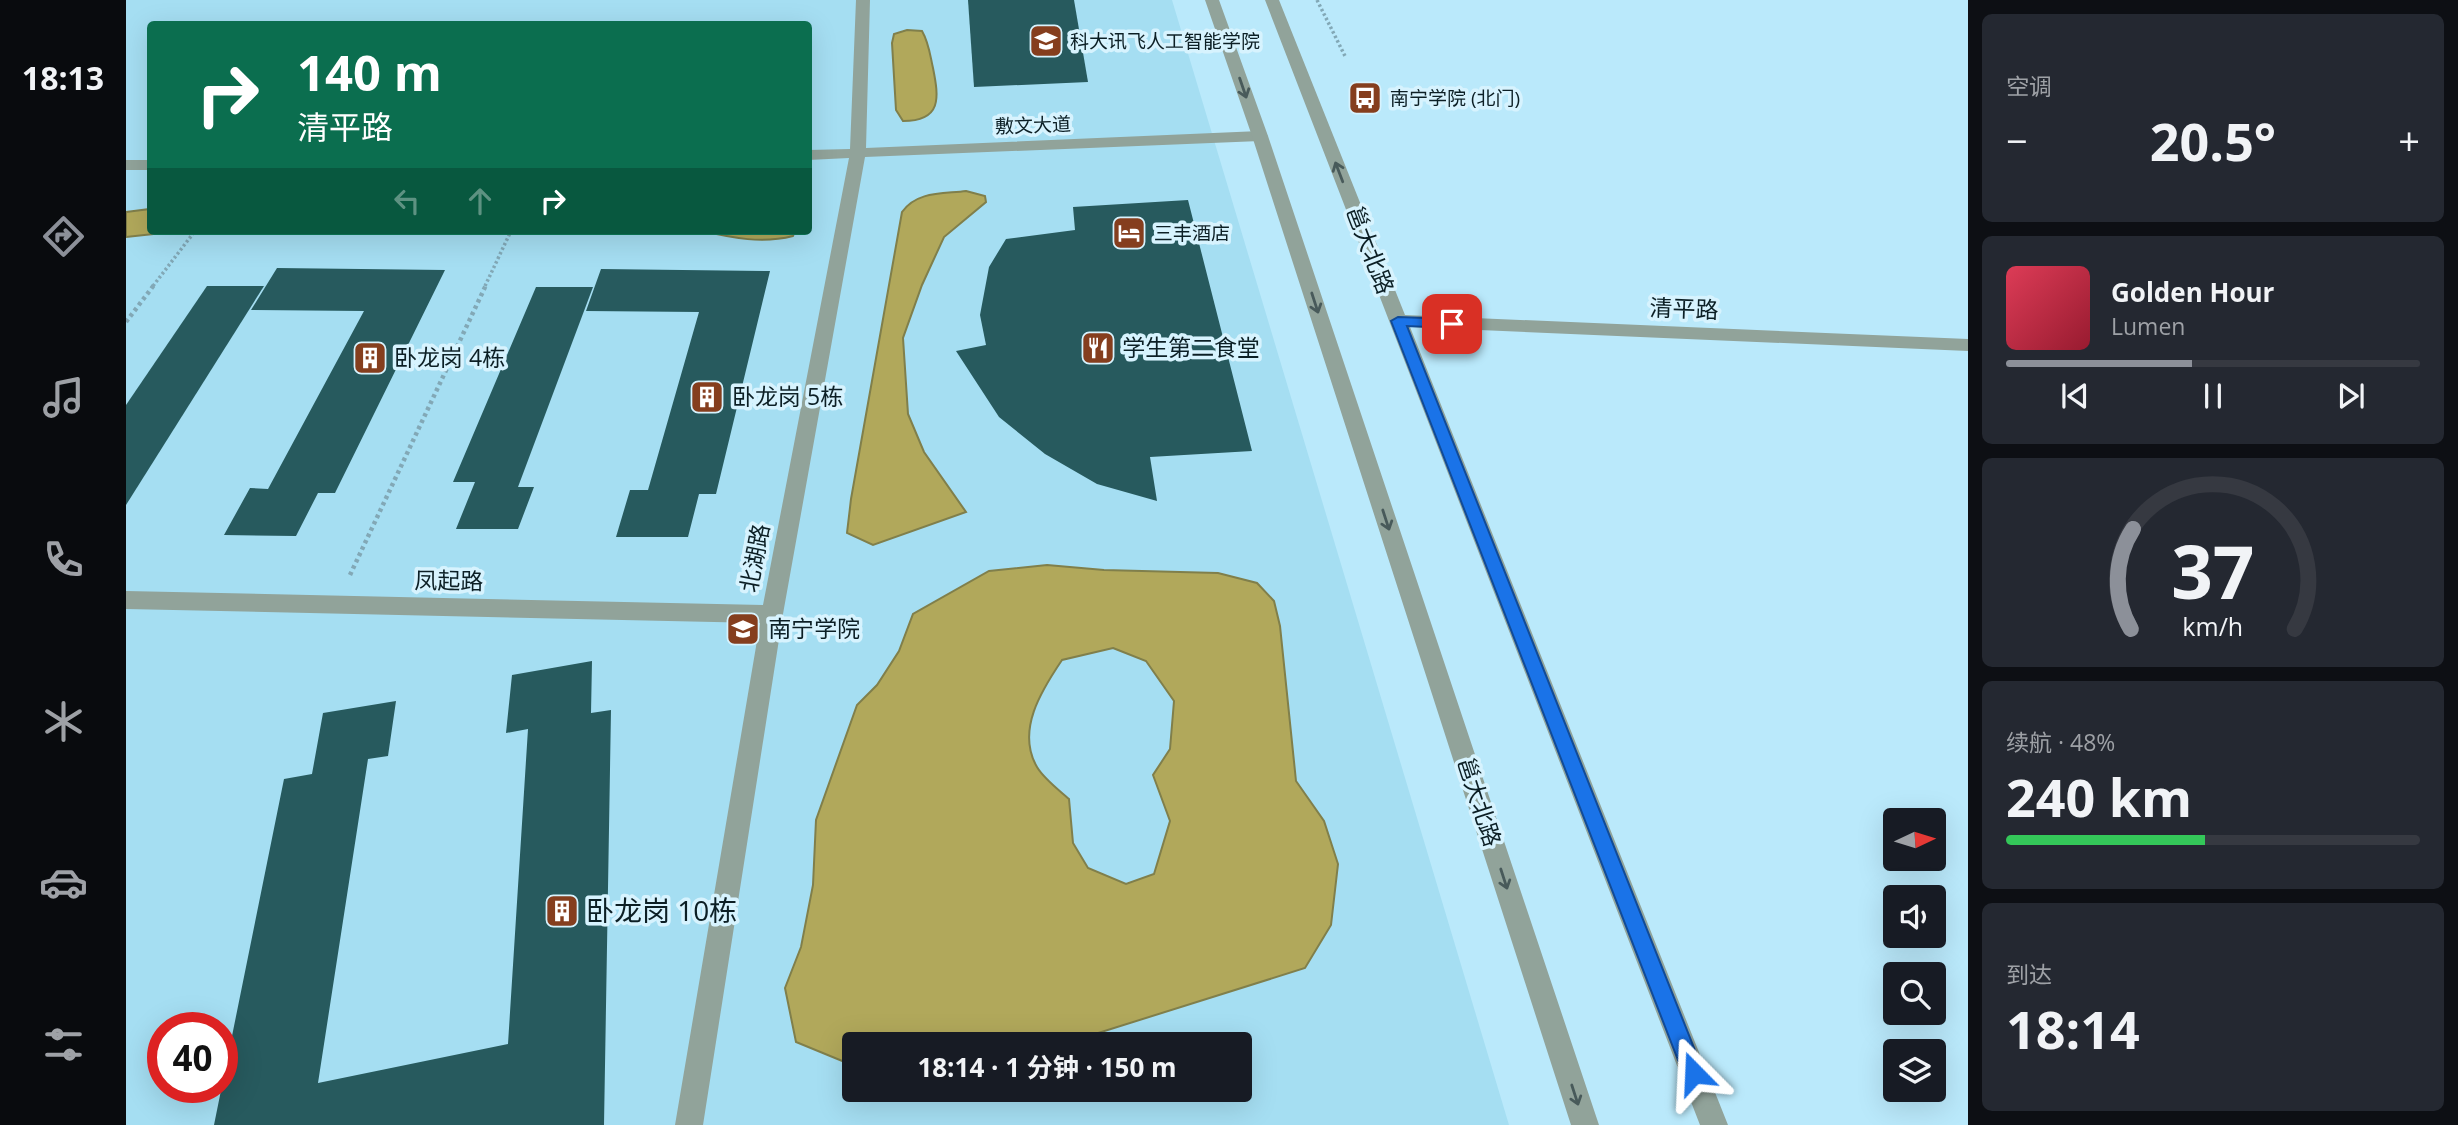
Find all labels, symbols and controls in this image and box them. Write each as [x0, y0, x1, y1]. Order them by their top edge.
school or university icon: 科大讯飞人工智能学院 [1027, 22, 1065, 60]
place label: 科大讯飞人工智能学院 [1070, 28, 1260, 54]
text: 140 m [297, 39, 442, 105]
icon: right [182, 49, 273, 140]
text: 18:13 [22, 56, 104, 99]
text: 空调 [2006, 70, 2052, 102]
one-way arrow [1238, 76, 1250, 98]
bus stop icon: 南宁学院 (北门) [1346, 79, 1384, 117]
place label: 南宁学院 (北门) [1390, 85, 1520, 111]
text: 清平路 [297, 105, 393, 148]
text: 20.5° [2150, 105, 2276, 176]
street label: 敷文大道 [995, 111, 1071, 139]
text: − [2006, 114, 2028, 166]
text: + [2398, 114, 2420, 166]
one-way arrow [1332, 162, 1345, 184]
icon: left [388, 182, 426, 220]
icon: ahead [461, 182, 499, 220]
icon: right [534, 182, 572, 220]
street label: 邕大北路 [1340, 201, 1402, 298]
icon: directions [39, 212, 88, 261]
hotel icon: 三丰酒店 [1110, 214, 1148, 252]
place label: 三丰酒店 [1154, 220, 1230, 246]
text: Golden Hour [2111, 274, 2274, 310]
street label: 清平路 [1649, 291, 1719, 325]
one-way arrow [1309, 292, 1322, 314]
pin [1422, 294, 1482, 354]
icon: arrive [1433, 305, 1471, 343]
text: Lumen [2111, 310, 2185, 342]
restaurant icon: 学生第二食堂 [1079, 329, 1117, 367]
place label: 学生第二食堂 [1122, 331, 1260, 363]
building icon: 卧龙岗 4栋 [351, 339, 389, 377]
place label: 卧龙岗 4栋 [394, 341, 505, 373]
icon: music [39, 373, 88, 422]
icon: previous [2056, 377, 2094, 415]
icon: pause [2194, 377, 2232, 415]
icon: next [2332, 377, 2370, 415]
building icon: 卧龙岗 5栋 [688, 378, 726, 416]
place label: 卧龙岗 5栋 [732, 380, 843, 412]
one-way arrow [1381, 508, 1393, 530]
street label: 北湖路 [732, 521, 776, 595]
text: 37 [2171, 521, 2255, 620]
icon: phone [39, 535, 88, 584]
street label: 凤起路 [414, 563, 484, 597]
text: km/h [2183, 608, 2243, 642]
school or university icon: 南宁学院 [724, 610, 762, 648]
place label: 南宁学院 [768, 612, 860, 644]
icon: climate [39, 697, 88, 746]
text: 续航 · 48% [2006, 726, 2115, 758]
street label: 邕大北路 [1451, 753, 1509, 850]
text: 240 km [2006, 761, 2192, 832]
north arrow [1883, 808, 1946, 872]
map controls [1883, 808, 1946, 1102]
icon: car [39, 858, 88, 907]
one-way arrow [1499, 867, 1511, 889]
button: sound [1883, 885, 1946, 948]
place label: 卧龙岗 10栋 [586, 891, 737, 929]
building icon: 卧龙岗 10栋 [543, 892, 581, 930]
text: 到达 [2006, 958, 2052, 990]
button: search [1883, 962, 1946, 1025]
text: 18:14 [2006, 993, 2140, 1064]
speed limit sign: 40 [147, 1012, 238, 1103]
icon: filters [39, 1020, 88, 1069]
position arrow [1657, 1036, 1731, 1110]
button: layers [1883, 1039, 1946, 1102]
text: 18:14 · 1 分钟 · 150 m [917, 1049, 1177, 1085]
one-way arrow [1569, 1084, 1582, 1106]

